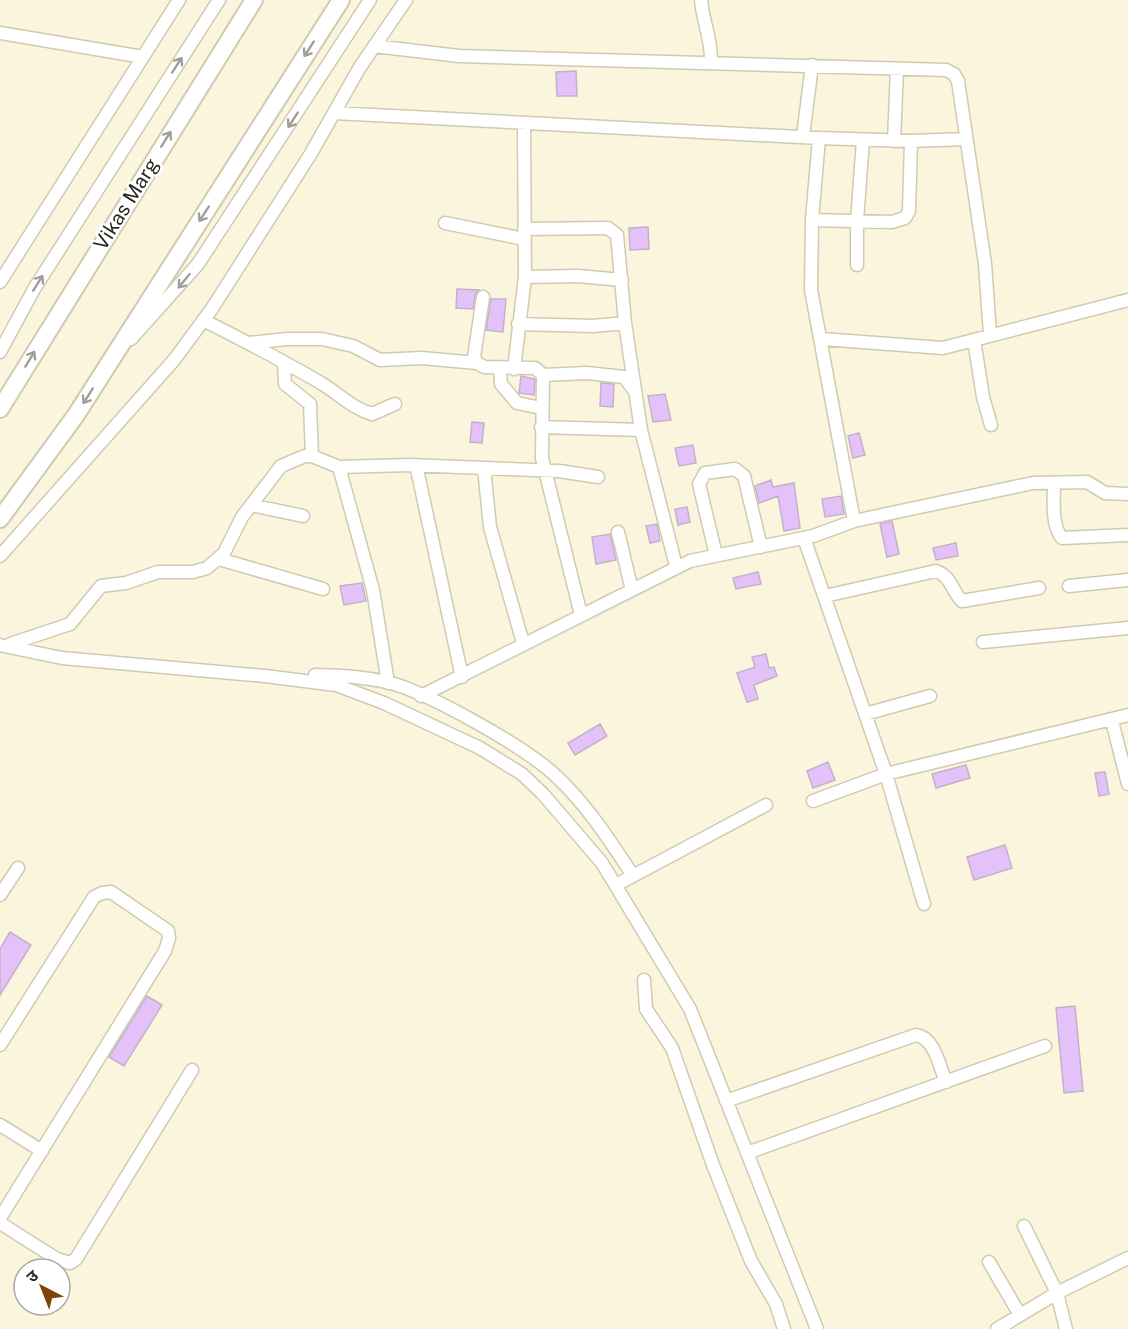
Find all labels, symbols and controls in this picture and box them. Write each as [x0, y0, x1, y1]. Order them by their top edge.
one-way arrow [303, 40, 315, 57]
one-way arrow [171, 58, 183, 74]
one-way arrow [286, 111, 299, 128]
one-way arrow [160, 131, 173, 148]
street label: Vikas Marg [88, 154, 164, 254]
one-way arrow [198, 205, 211, 222]
one-way arrow [178, 273, 191, 289]
one-way arrow [32, 275, 44, 292]
one-way arrow [25, 351, 37, 368]
one-way arrow [82, 387, 94, 404]
north arrow [12, 1257, 72, 1317]
text: उ [22, 1266, 43, 1286]

